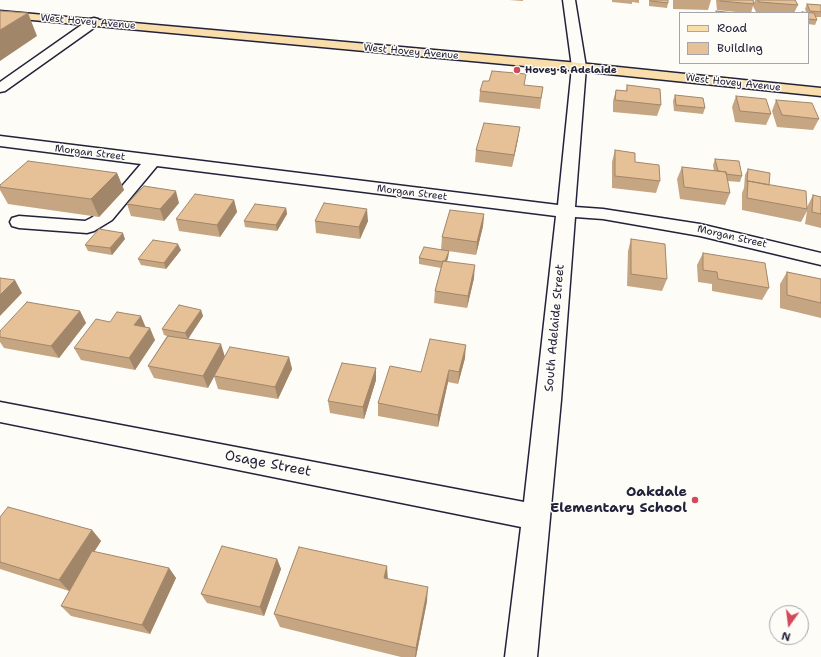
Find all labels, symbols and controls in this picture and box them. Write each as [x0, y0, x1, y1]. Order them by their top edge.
street label: West Hovey Avenue [40, 12, 136, 32]
legend [679, 12, 809, 64]
text: Road [717, 20, 747, 36]
text: Building [717, 40, 763, 56]
street label: West Hovey Avenue [363, 42, 459, 62]
place label: Hovey & Adelaide [525, 64, 617, 76]
marker: Hovey & Adelaide [512, 65, 522, 75]
street label: West Hovey Avenue [685, 72, 781, 94]
street label: Morgan Street [54, 143, 126, 163]
street label: Morgan Street [376, 183, 448, 203]
street label: Morgan Street [696, 223, 768, 251]
street label: South Adelaide Street [542, 264, 568, 392]
street label: Osage Street [223, 447, 313, 481]
place label: Oakdale Elementary School [550, 484, 687, 516]
marker: Oakdale Elementary School [690, 495, 700, 505]
north arrow [769, 605, 809, 645]
text: N [780, 628, 792, 644]

